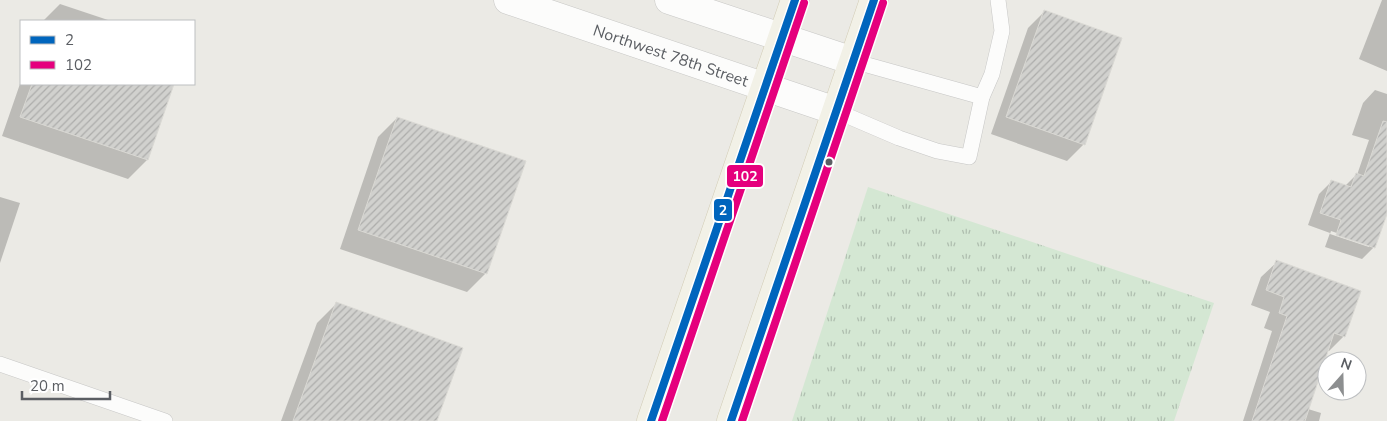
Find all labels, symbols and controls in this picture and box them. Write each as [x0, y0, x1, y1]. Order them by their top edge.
legend [20, 20, 195, 85]
street label: Northwest 78th Street [590, 20, 751, 93]
text: 2 [65, 30, 74, 50]
text: 102 [65, 55, 92, 75]
unlabelled marker [824, 157, 834, 167]
line badge: 102 [726, 164, 764, 188]
text: 102 [732, 167, 758, 186]
line badge: 2 [713, 198, 733, 222]
text: 2 [719, 201, 727, 220]
north arrow [1317, 351, 1367, 401]
text: N [1338, 354, 1354, 375]
scale bar [22, 368, 110, 400]
text: 20 m [30, 376, 65, 396]

